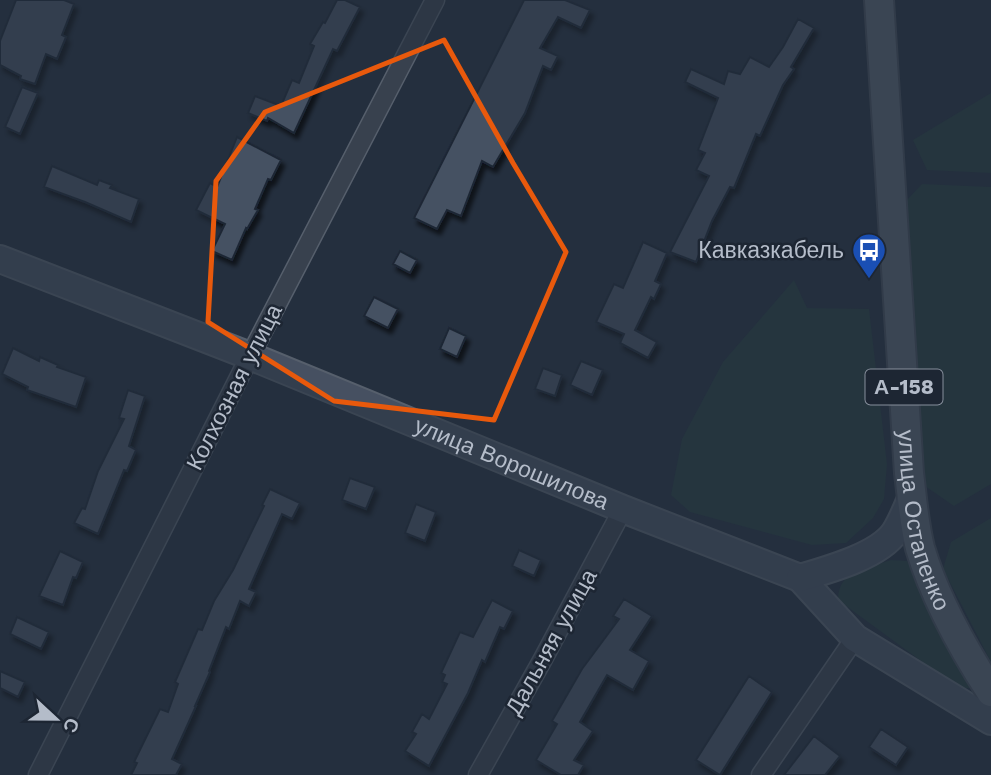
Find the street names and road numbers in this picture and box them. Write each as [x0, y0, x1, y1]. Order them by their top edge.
street label: Колхозная улица [181, 300, 288, 475]
road number: А-158 [866, 370, 942, 404]
street label: улица Ворошилова [410, 412, 613, 516]
street label: улица Остапенко [892, 429, 955, 615]
street label: Дальняя улица [500, 564, 603, 720]

